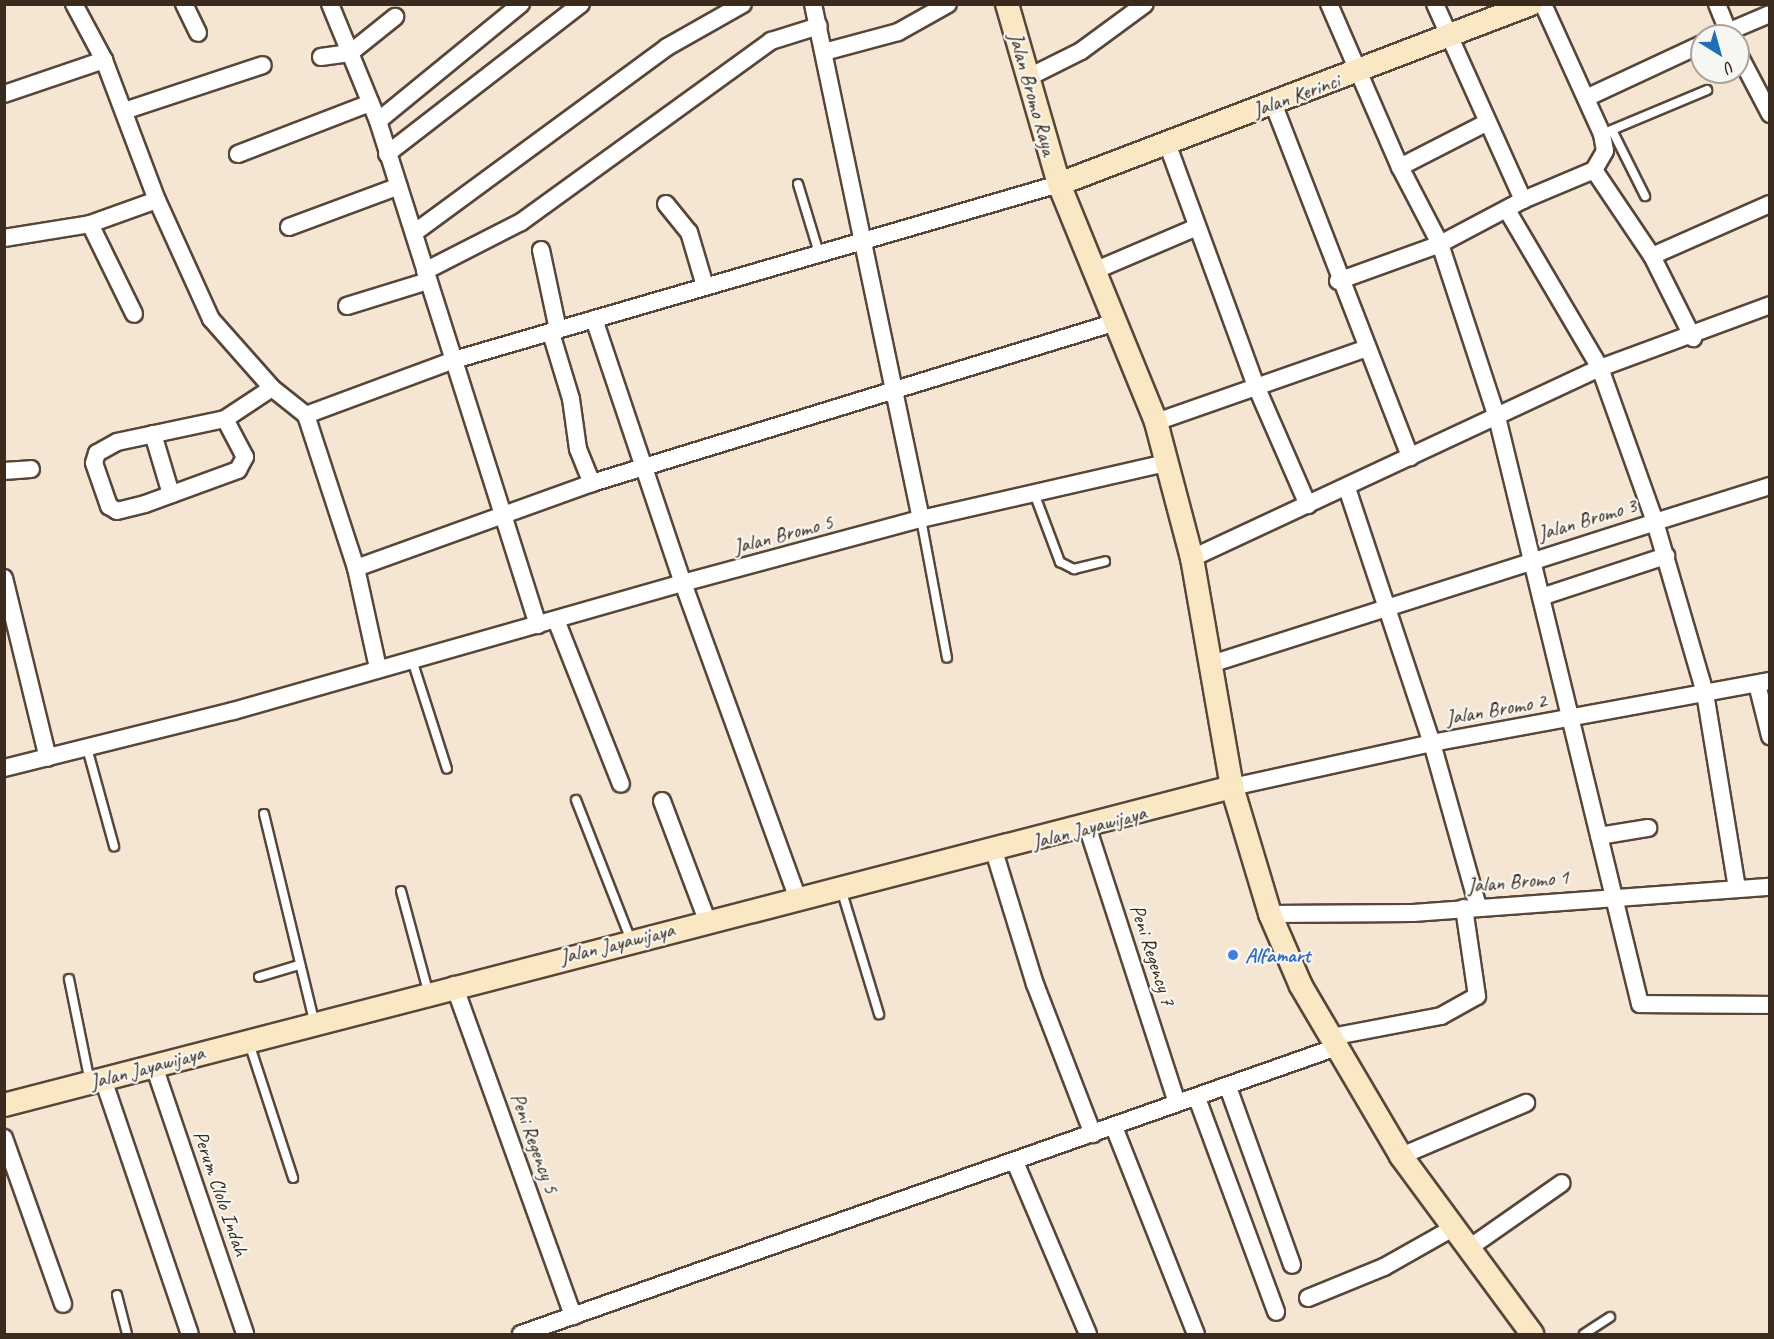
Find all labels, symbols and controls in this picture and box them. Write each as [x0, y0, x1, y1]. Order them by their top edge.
north arrow [1690, 24, 1750, 84]
street label: Jalan Bromo Raya [1003, 29, 1063, 159]
text: U [1721, 56, 1739, 77]
street label: Jalan Kerinci [1249, 68, 1343, 122]
street label: Jalan Bromo 3 [1534, 492, 1640, 546]
street label: Jalan Bromo 5 [730, 509, 836, 559]
street label: Jalan Bromo 2 [1443, 688, 1549, 730]
street label: Jalan Jayawijaya [1030, 800, 1148, 854]
street label: Jalan Bromo 1 [1466, 864, 1570, 898]
street label: Peni Regency 7 [1125, 901, 1181, 1009]
street label: Jalan Jayawijaya [558, 917, 676, 969]
place label: Alfamart [1245, 942, 1310, 968]
marker: Alfamart [1226, 948, 1240, 962]
street label: Jalan Jayawijaya [88, 1040, 206, 1094]
street label: Peni Regency 5 [505, 1089, 565, 1197]
street label: Perum Clolo Indah [188, 1127, 254, 1259]

